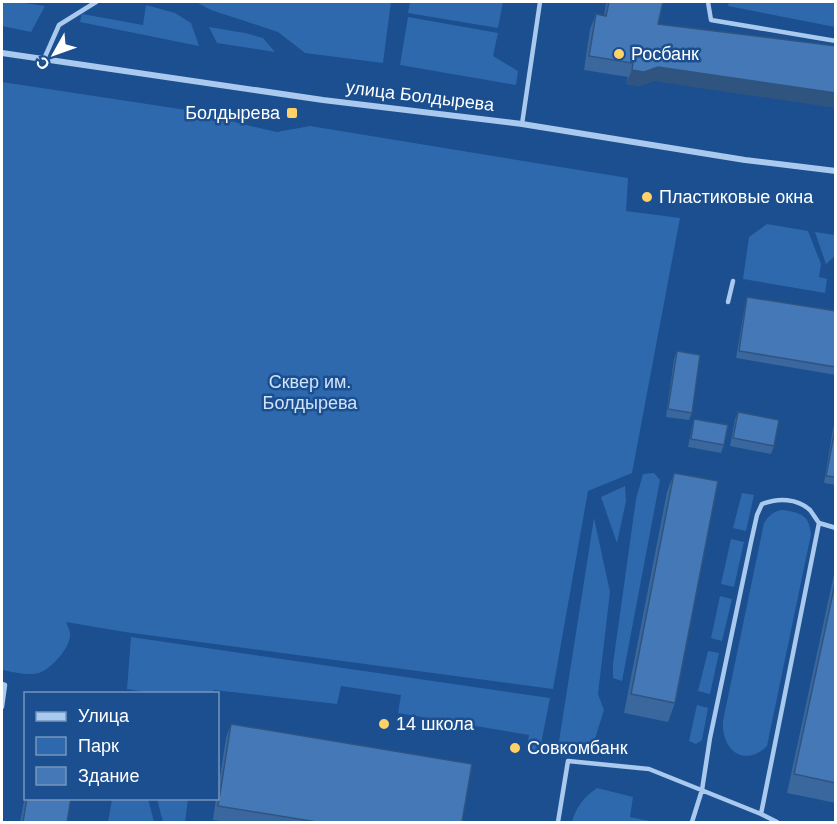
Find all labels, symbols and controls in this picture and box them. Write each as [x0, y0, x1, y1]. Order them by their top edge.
north arrow [24, 24, 84, 84]
place label: Росбанк [631, 44, 699, 64]
marker: Росбанк [612, 47, 626, 61]
text: С [32, 53, 53, 73]
street label: улица Болдырева [345, 77, 496, 115]
place label: Болдырева [185, 103, 281, 123]
marker: Болдырева [285, 106, 299, 120]
place label: Пластиковые окна [659, 187, 814, 207]
marker: Пластиковые окна [640, 190, 654, 204]
park label: Сквер им. Болдырева [263, 372, 358, 413]
legend [24, 692, 219, 800]
text: Улица [78, 706, 130, 726]
place label: 14 школа [396, 714, 475, 734]
marker: 14 школа [377, 717, 391, 731]
text: Парк [78, 736, 119, 756]
place label: Совкомбанк [527, 738, 628, 758]
marker: Совкомбанк [508, 741, 522, 755]
text: Здание [78, 766, 139, 786]

